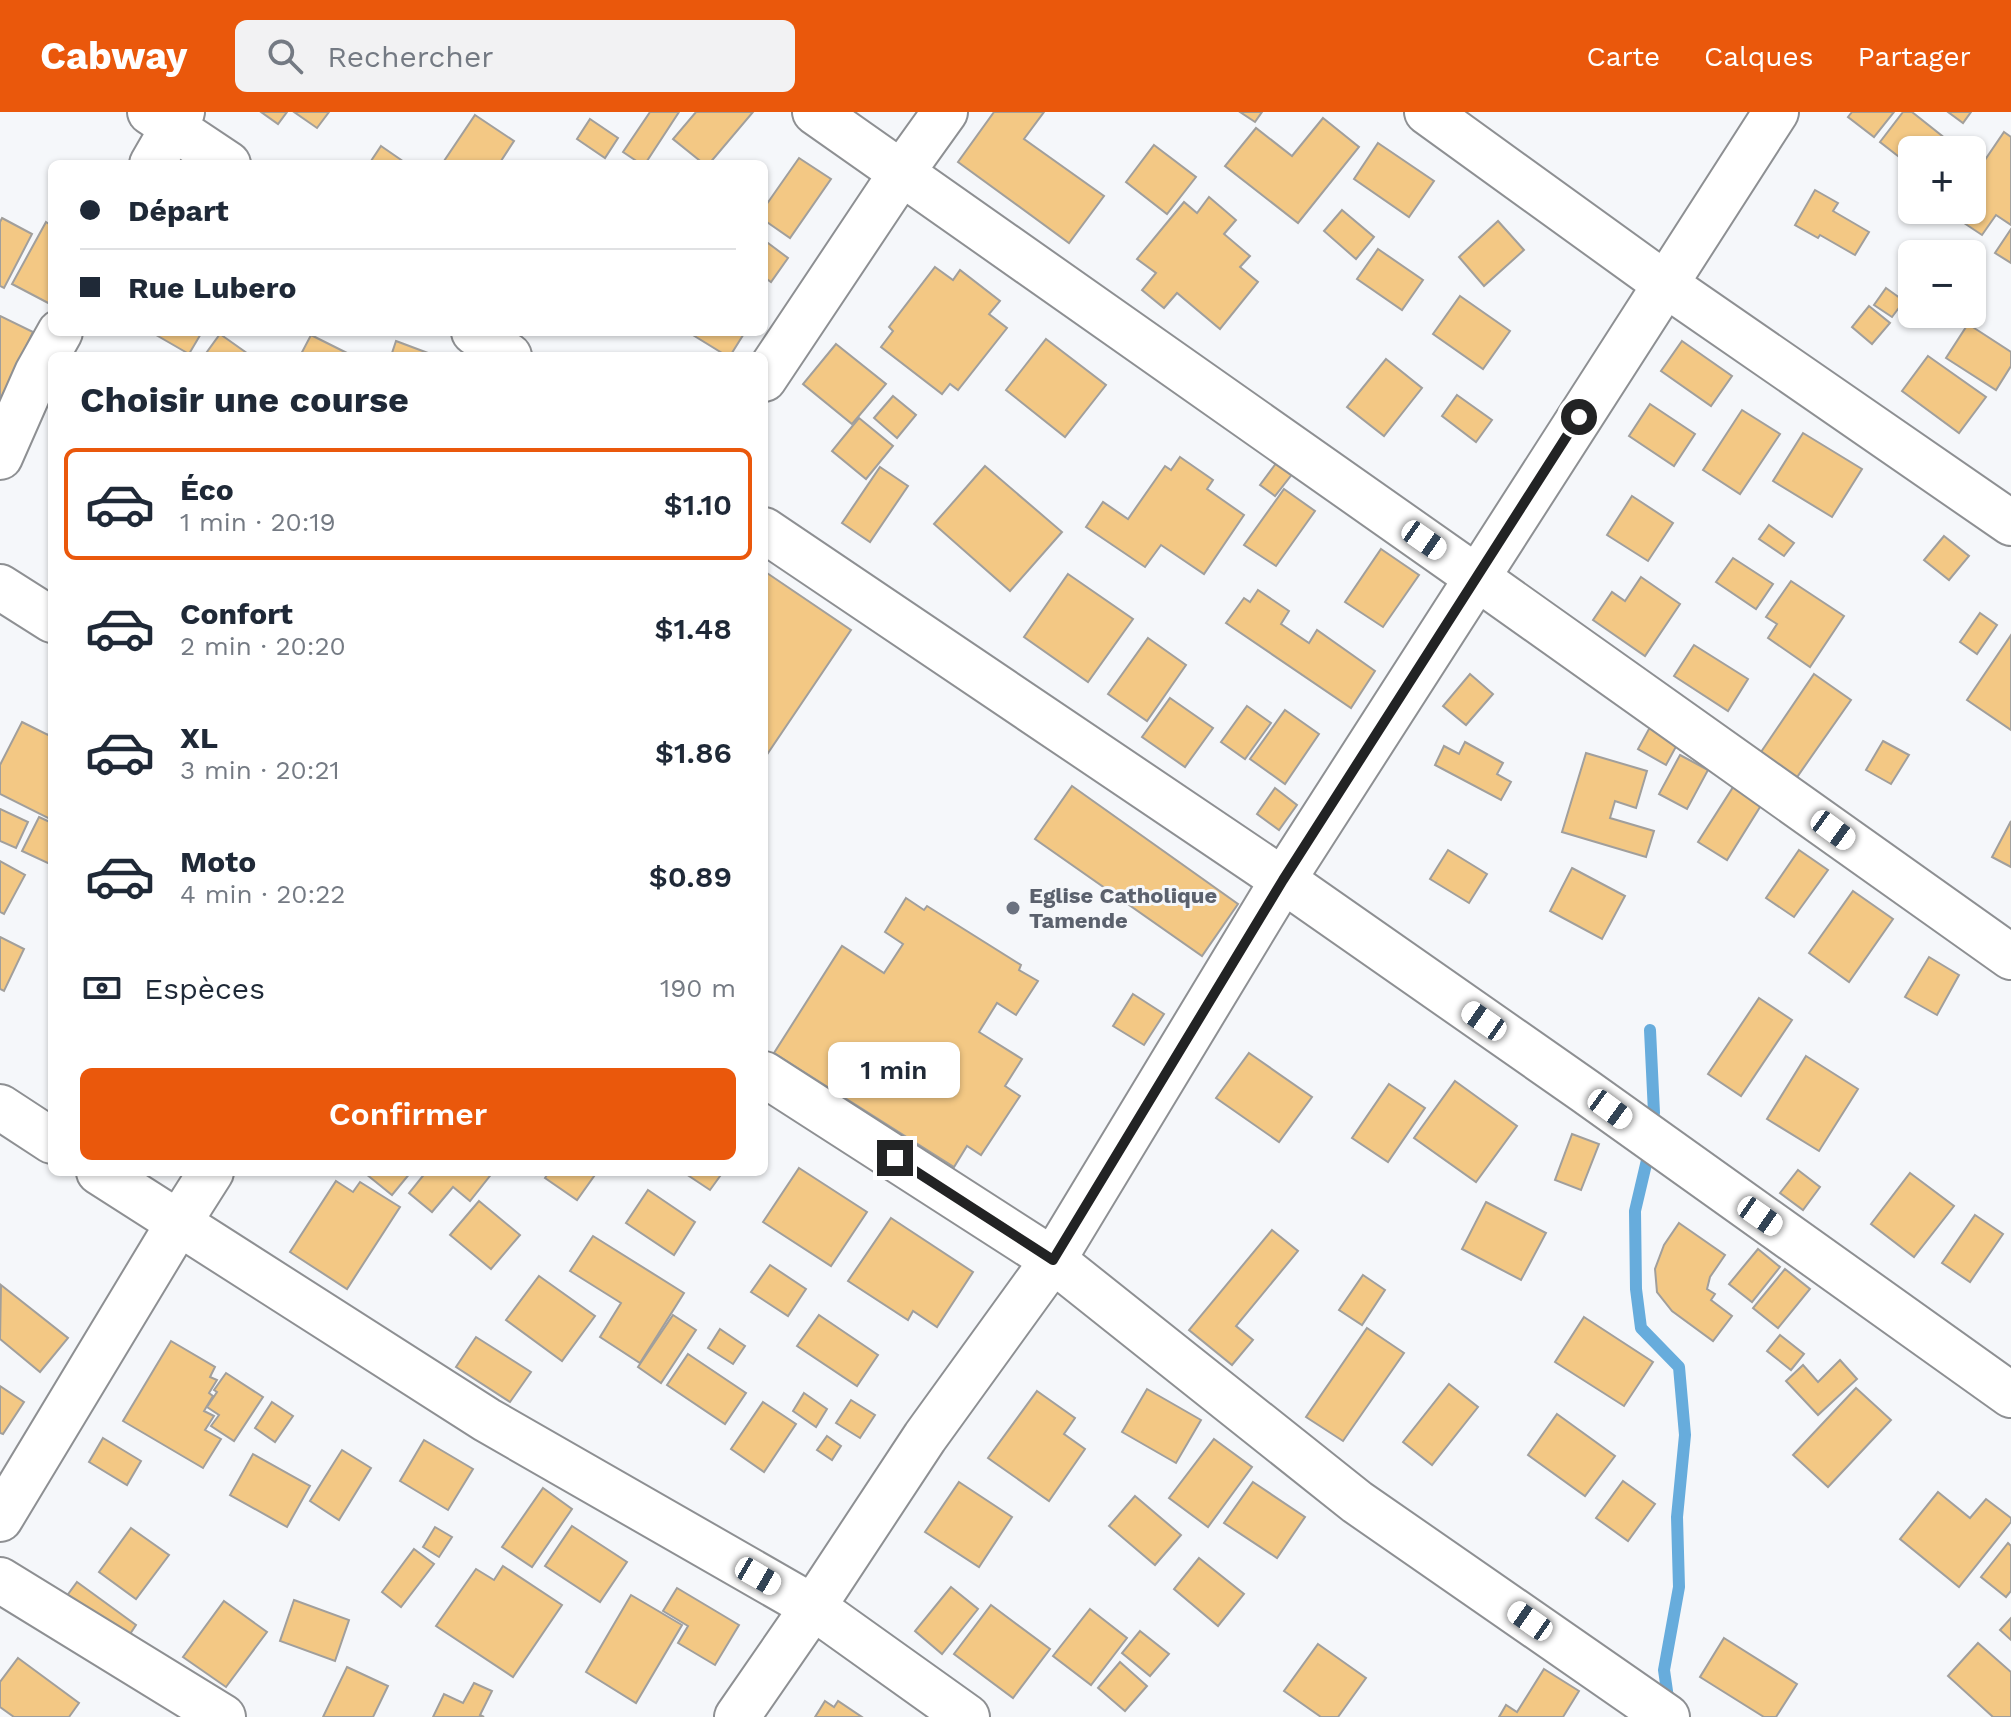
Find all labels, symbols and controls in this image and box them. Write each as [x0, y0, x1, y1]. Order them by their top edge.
search box [235, 20, 795, 92]
text: Cabway [40, 34, 187, 78]
icon: search [263, 34, 307, 78]
text: Rechercher [327, 39, 493, 74]
text: Carte [1587, 40, 1660, 73]
text: Calques [1704, 40, 1813, 73]
text: Partager [1857, 40, 1971, 73]
map controls [1898, 136, 1986, 328]
button: + [1898, 136, 1986, 224]
text: Départ [128, 193, 229, 228]
button: − [1898, 240, 1986, 328]
text: Rue Lubero [128, 270, 296, 305]
text: Choisir une course [80, 379, 409, 421]
route start [1561, 399, 1597, 435]
icon: car [84, 468, 156, 540]
text: Éco [180, 472, 234, 507]
text: $1.10 [664, 487, 732, 522]
text: 1 min · 20:19 [180, 507, 336, 537]
car [1397, 516, 1451, 564]
icon: car [84, 592, 156, 664]
text: Confort [180, 596, 293, 631]
text: $1.48 [655, 611, 732, 646]
text: 2 min · 20:20 [180, 631, 346, 661]
icon: car [84, 716, 156, 788]
text: XL [180, 720, 218, 755]
text: $1.86 [655, 735, 732, 770]
text: 3 min · 20:21 [180, 755, 340, 785]
car [1807, 806, 1859, 854]
icon: car [84, 840, 156, 912]
text: Moto [180, 844, 256, 879]
text: $0.89 [649, 859, 732, 894]
text: 4 min · 20:22 [180, 879, 346, 909]
place label: Eglise Catholique Tamende [1029, 883, 1217, 933]
marker: Eglise Catholique Tamende [1004, 899, 1022, 917]
icon: cash [80, 966, 124, 1010]
text: Espèces [144, 971, 265, 1006]
text: 190 m [660, 973, 736, 1003]
car [1457, 997, 1511, 1045]
callout: 1 min [829, 1042, 961, 1098]
text: 1 min [861, 1055, 927, 1085]
button: Confirmer [80, 1068, 736, 1160]
car [1584, 1085, 1636, 1133]
route end [877, 1140, 913, 1176]
car [1733, 1192, 1787, 1240]
car [731, 1554, 785, 1598]
car [1503, 1597, 1557, 1645]

